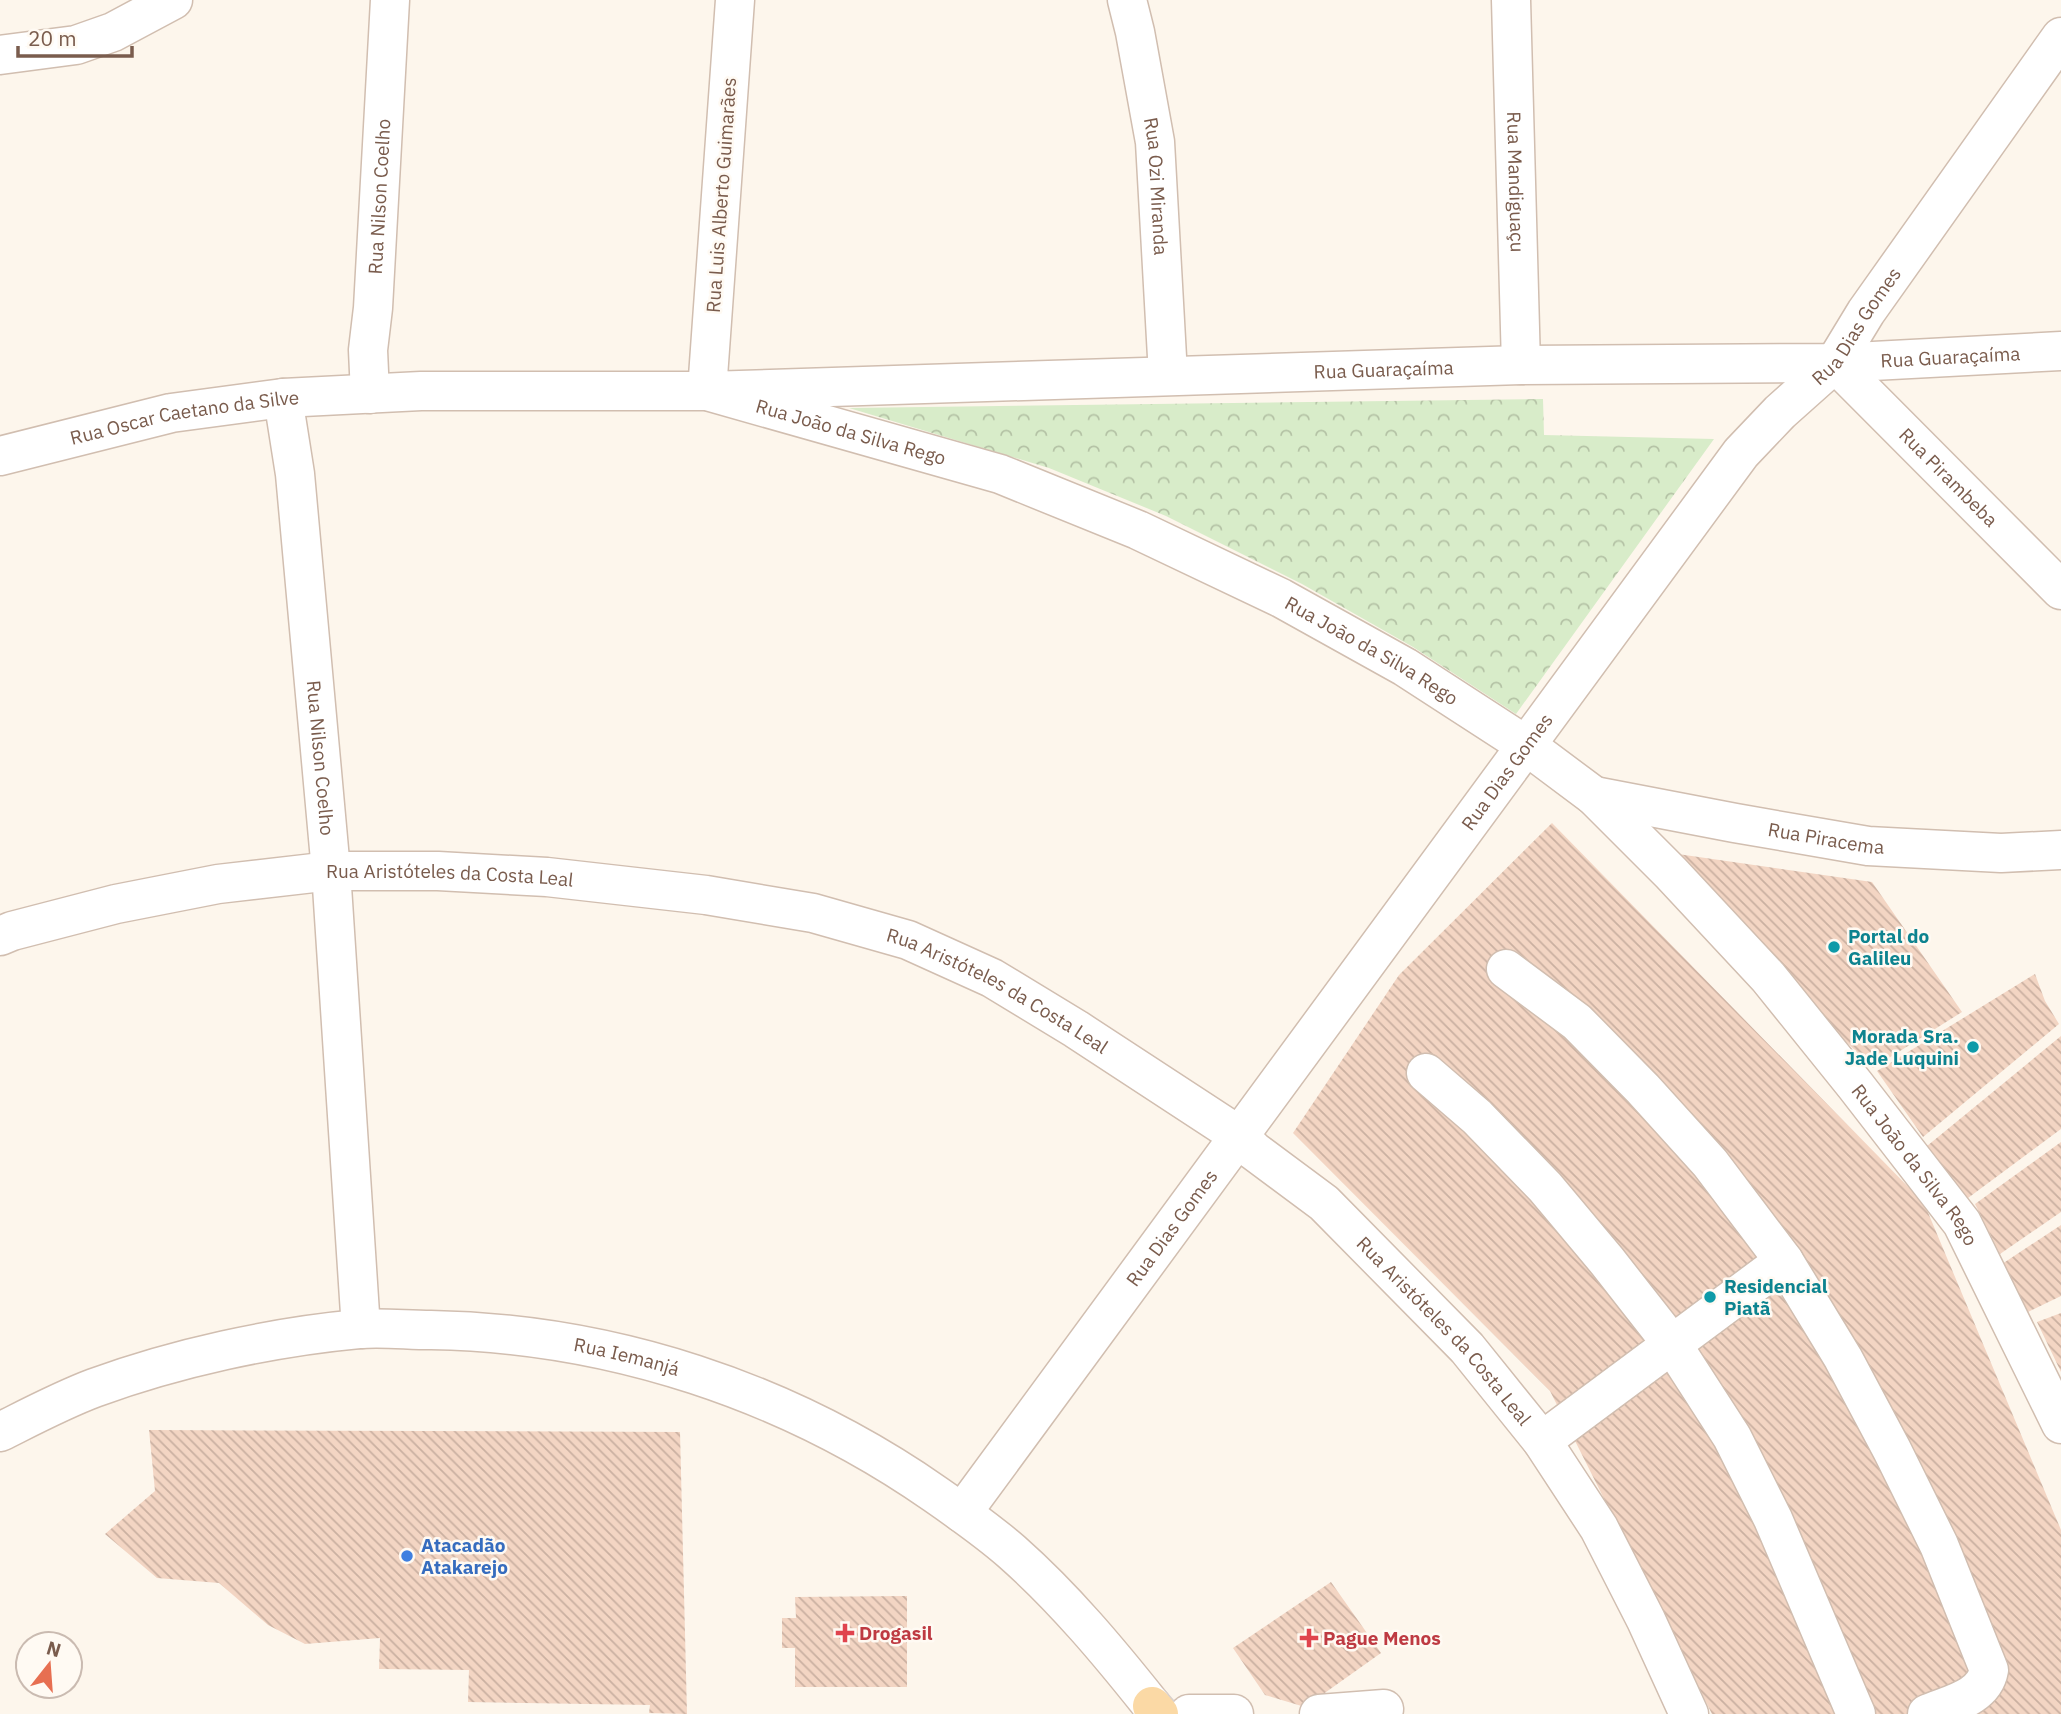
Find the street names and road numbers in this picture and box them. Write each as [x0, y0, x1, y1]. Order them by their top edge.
street label: Rua Luis Alberto Guimarães [701, 76, 741, 314]
street label: Rua Mandiguaçu [1502, 111, 1530, 253]
street label: Rua Ozi Miranda [1139, 115, 1173, 256]
street label: Rua Nilson Coelho [363, 118, 395, 275]
street label: Rua Dias Gomes [1807, 262, 1906, 390]
street label: Rua Guaraçaíma [1880, 341, 2021, 373]
street label: Rua Guaraçaíma [1313, 355, 1454, 384]
street label: Rua Oscar Caetano da Silve [67, 385, 300, 450]
street label: Rua João da Silva Rego [753, 393, 949, 470]
street label: Rua Pirambeba [1894, 422, 2003, 532]
street label: Rua João da Silva Rego [1281, 591, 1463, 710]
street label: Rua Nilson Coelho [302, 679, 340, 836]
street label: Rua Dias Gomes [1456, 708, 1558, 835]
street label: Rua Piracema [1766, 817, 1885, 859]
street label: Rua Aristóteles da Costa Leal [326, 859, 575, 892]
street label: Rua Aristóteles da Costa Leal [884, 923, 1113, 1059]
street label: Rua João da Silva Rego [1847, 1079, 1983, 1250]
street label: Rua Dias Gomes [1121, 1165, 1223, 1291]
street label: Rua Aristóteles da Costa Leal [1352, 1231, 1537, 1430]
street label: Rua Iemanjá [572, 1332, 682, 1381]

